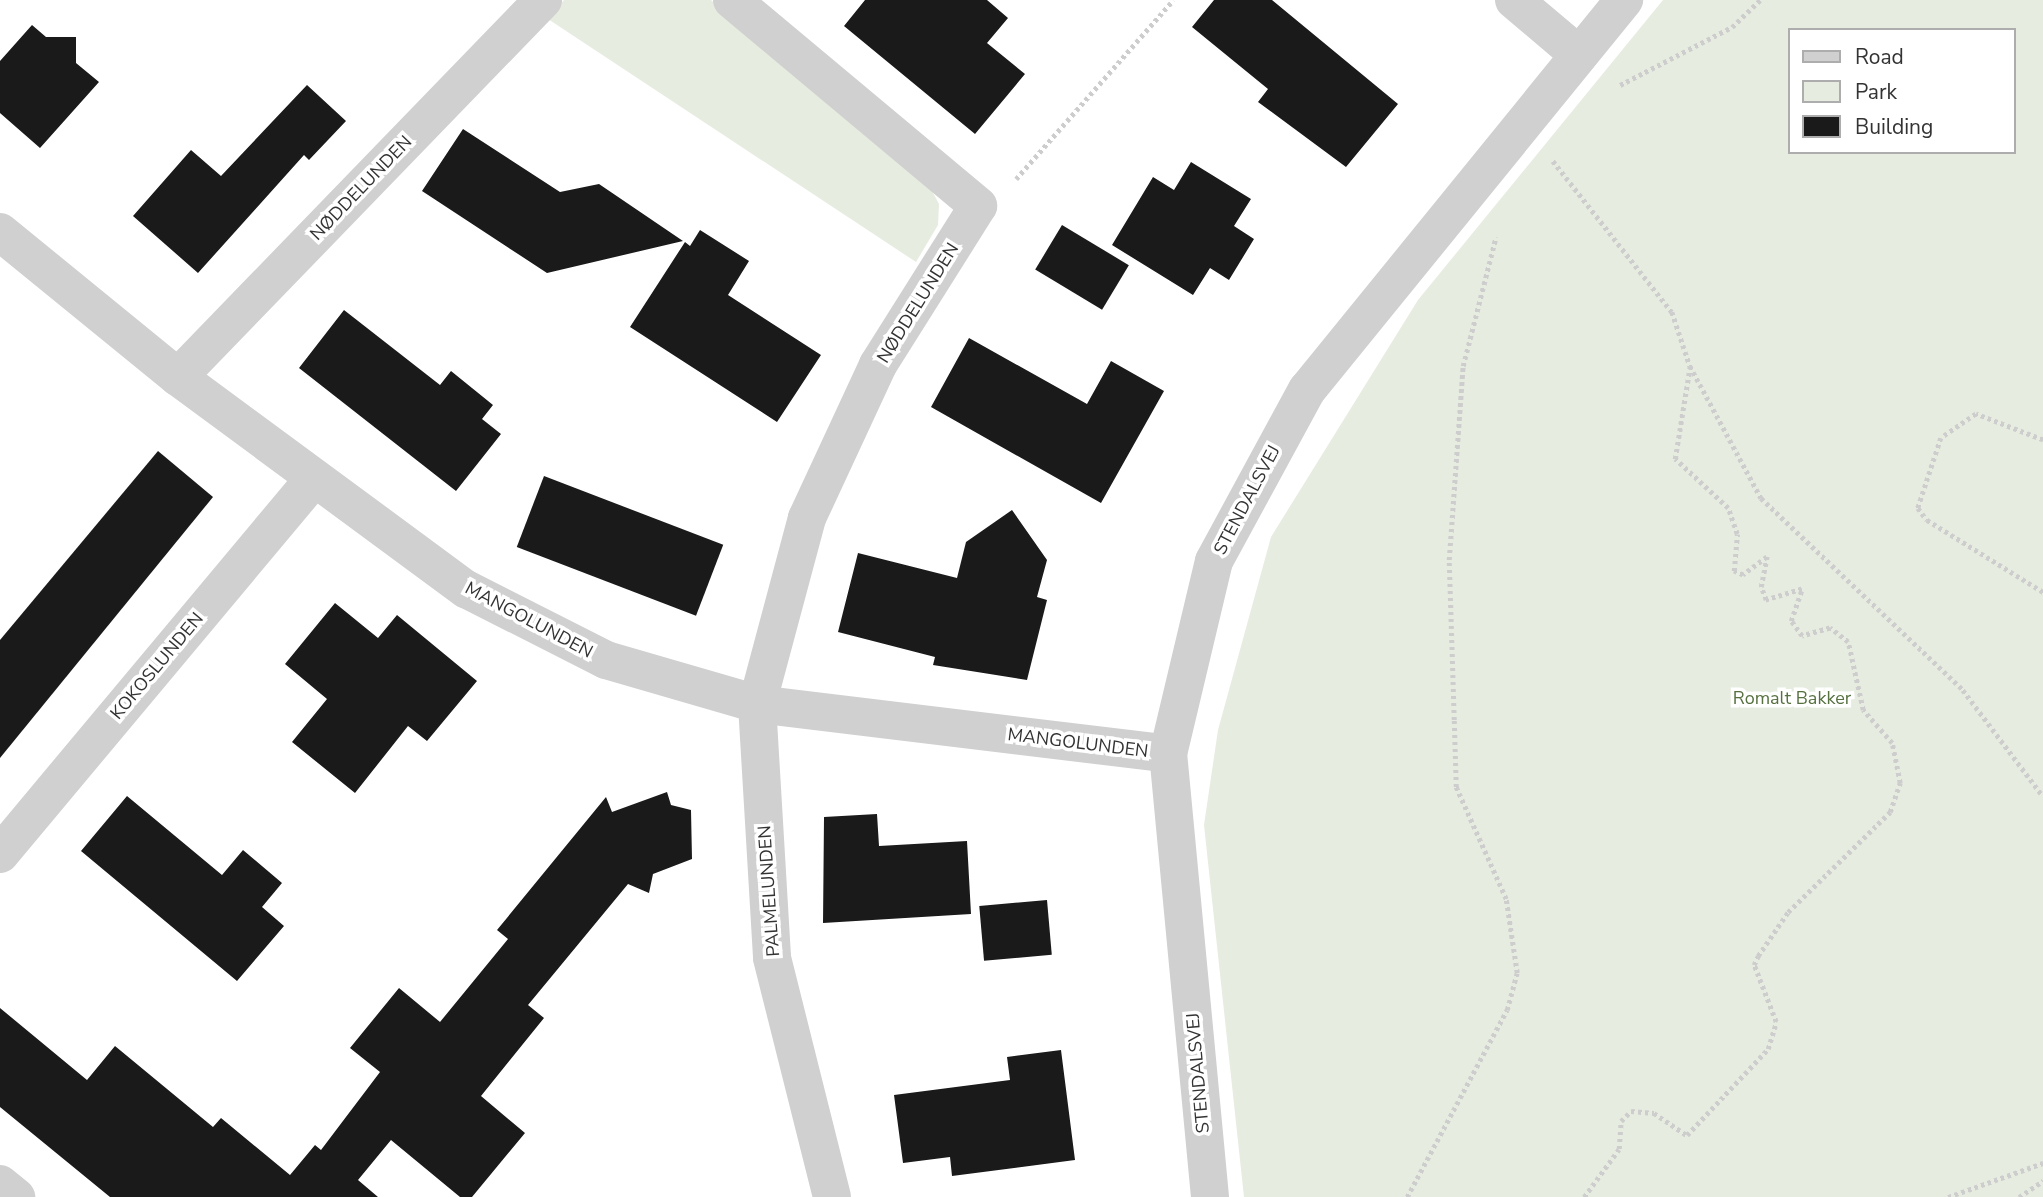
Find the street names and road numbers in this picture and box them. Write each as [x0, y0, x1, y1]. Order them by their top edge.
street label: NØDDELUNDEN [306, 131, 416, 245]
street label: NØDDELUNDEN [872, 239, 964, 367]
street label: STENDALSVEJ [1209, 442, 1285, 558]
street label: MANGOLUNDEN [461, 577, 597, 663]
street label: KOKOSLUNDEN [106, 608, 208, 724]
street label: MANGOLUNDEN [1006, 724, 1150, 762]
street label: PALMELUNDEN [754, 825, 784, 957]
street label: STENDALSVEJ [1182, 1012, 1214, 1134]

